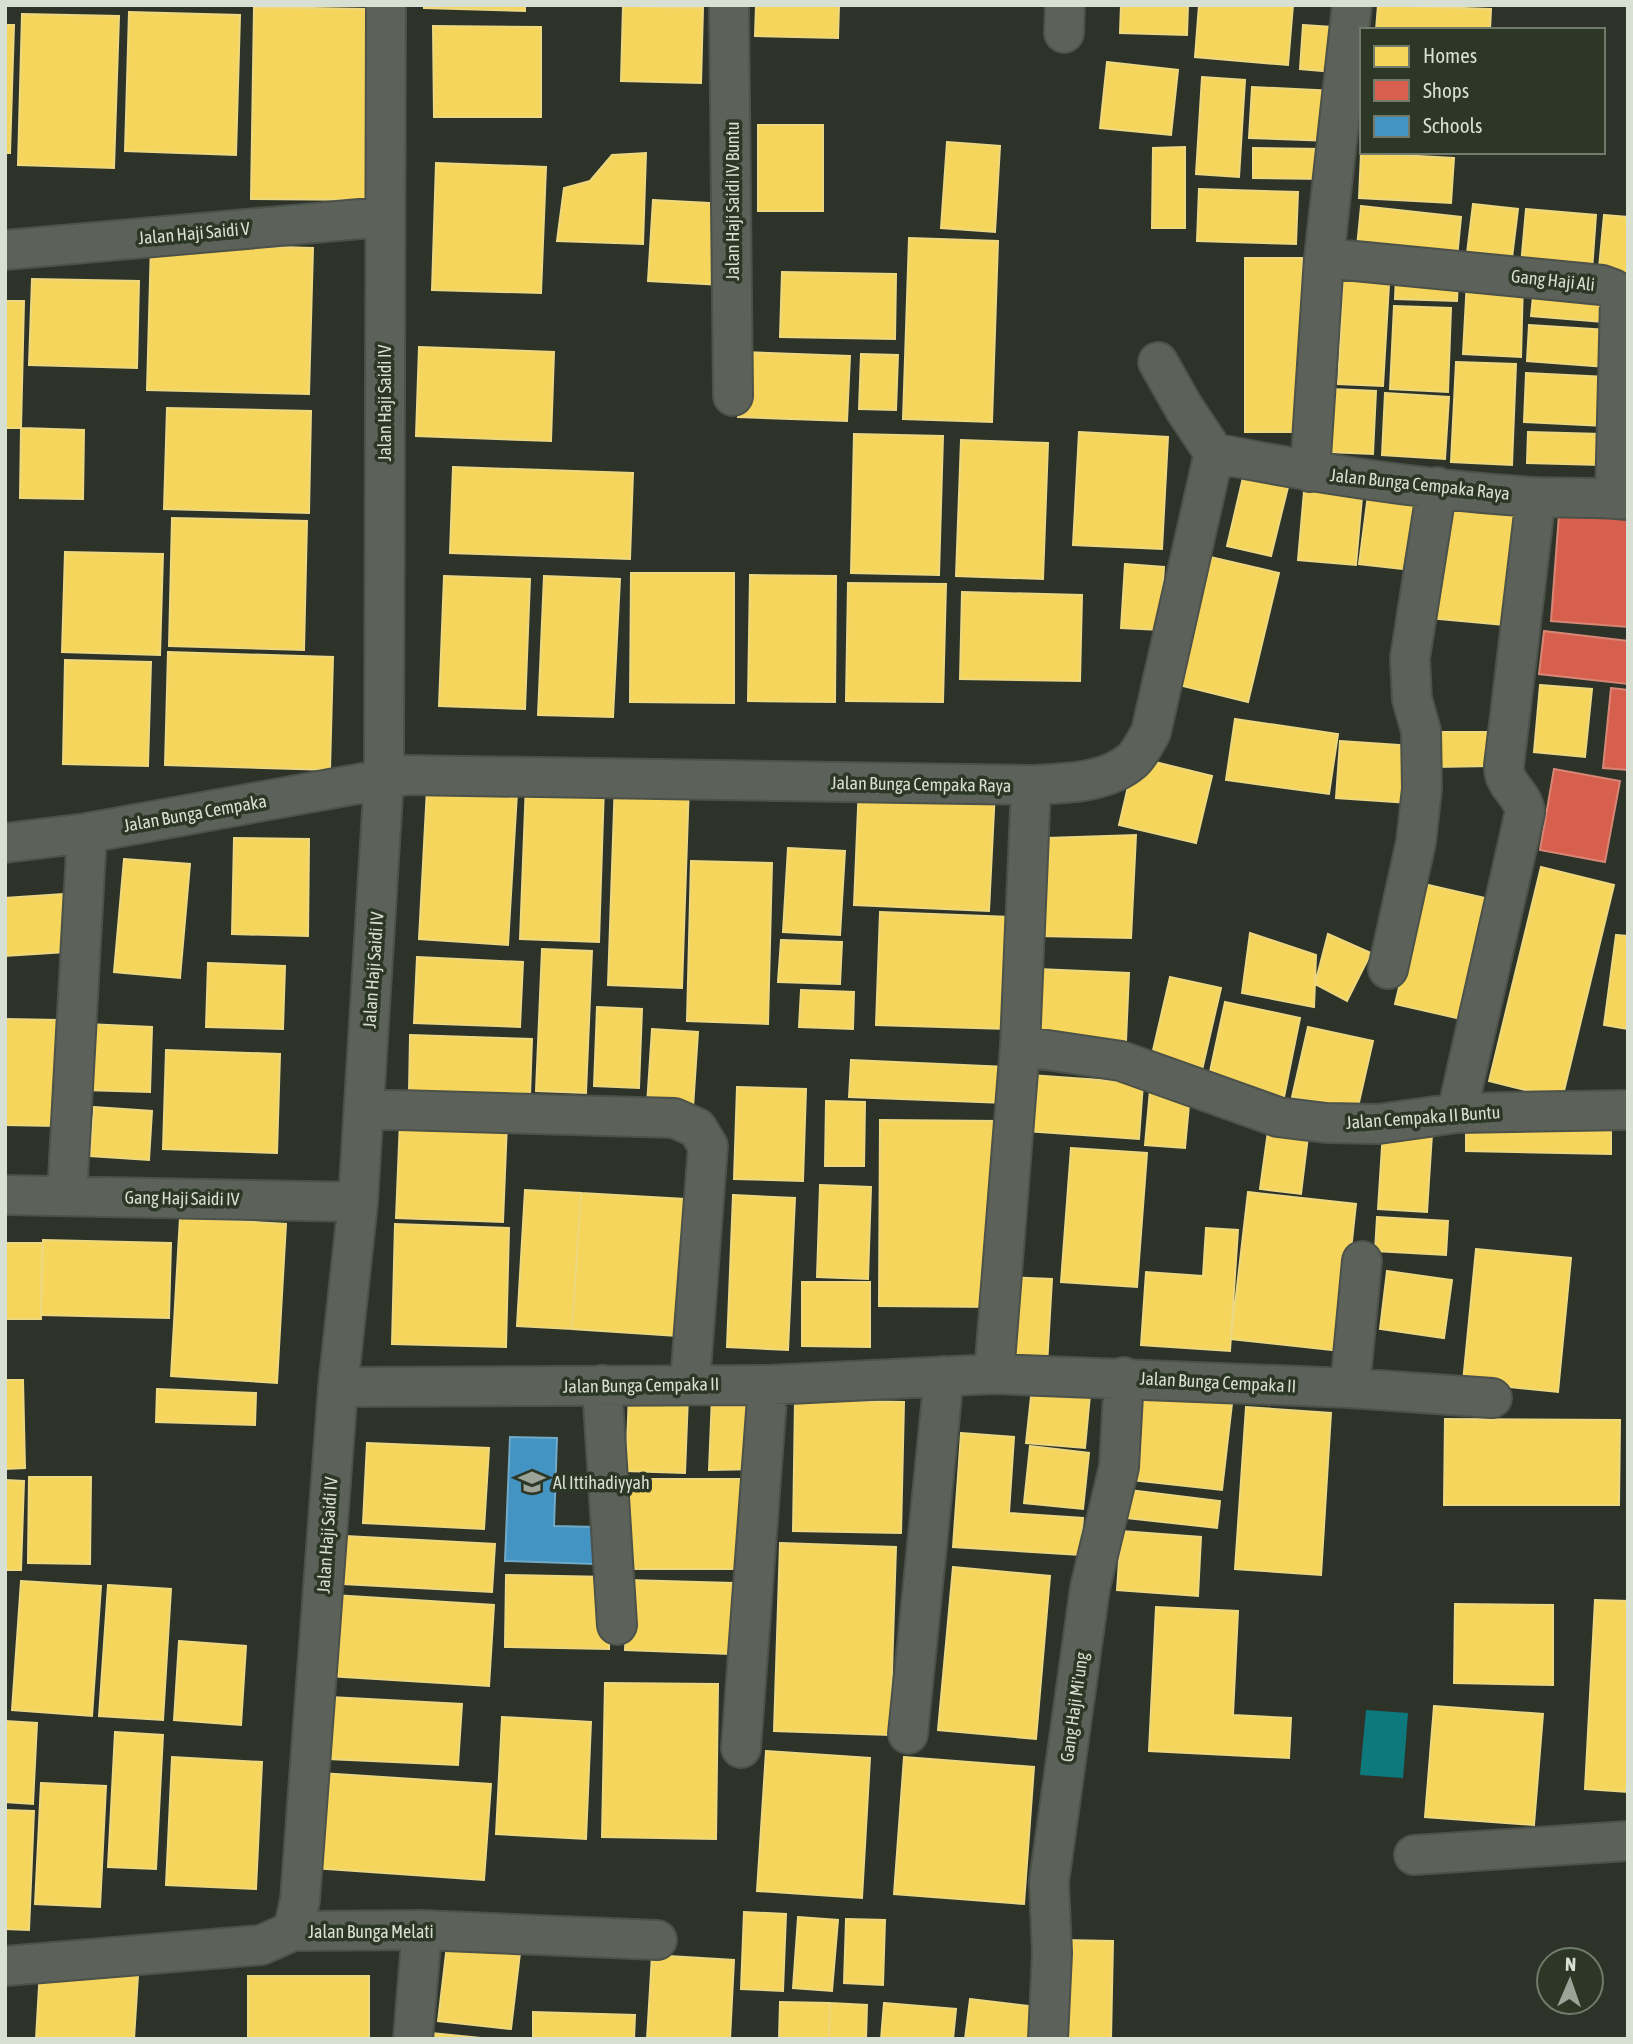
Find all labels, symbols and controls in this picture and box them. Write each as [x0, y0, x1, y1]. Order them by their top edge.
legend [1360, 28, 1605, 154]
text: Homes [1423, 43, 1477, 67]
text: Shops [1423, 78, 1469, 102]
text: Schools [1423, 113, 1483, 137]
street label: Jalan Haji Saidi IV Buntu [722, 122, 743, 280]
street label: Jalan Haji Saidi V [137, 218, 251, 248]
street label: Gang Haji Ali [1510, 265, 1596, 295]
street label: Jalan Haji Saidi IV [374, 344, 395, 461]
street label: Jalan Bunga Cempaka Raya [1329, 464, 1511, 504]
street label: Jalan Bunga Cempaka Raya [831, 772, 1011, 796]
street label: Jalan Bunga Cempaka [122, 790, 268, 836]
street label: Jalan Haji Saidi IV [358, 911, 388, 1029]
street label: Jalan Cempaka II Buntu [1345, 1101, 1501, 1133]
street label: Gang Haji Saidi IV [124, 1186, 240, 1210]
street label: Jalan Bunga Cempaka II [1139, 1367, 1297, 1397]
street label: Jalan Bunga Cempaka II [562, 1373, 720, 1397]
school or university icon: Al Ittihadiyyah [517, 1467, 547, 1497]
place label: Al Ittihadiyyah [553, 1472, 650, 1493]
street label: Jalan Haji Saidi IV [312, 1476, 342, 1594]
street label: Gang Haji Mi'ung [1056, 1650, 1092, 1763]
street label: Jalan Bunga Melati [308, 1921, 434, 1942]
north arrow [1535, 1946, 1605, 2016]
text: N [1565, 1953, 1577, 1975]

